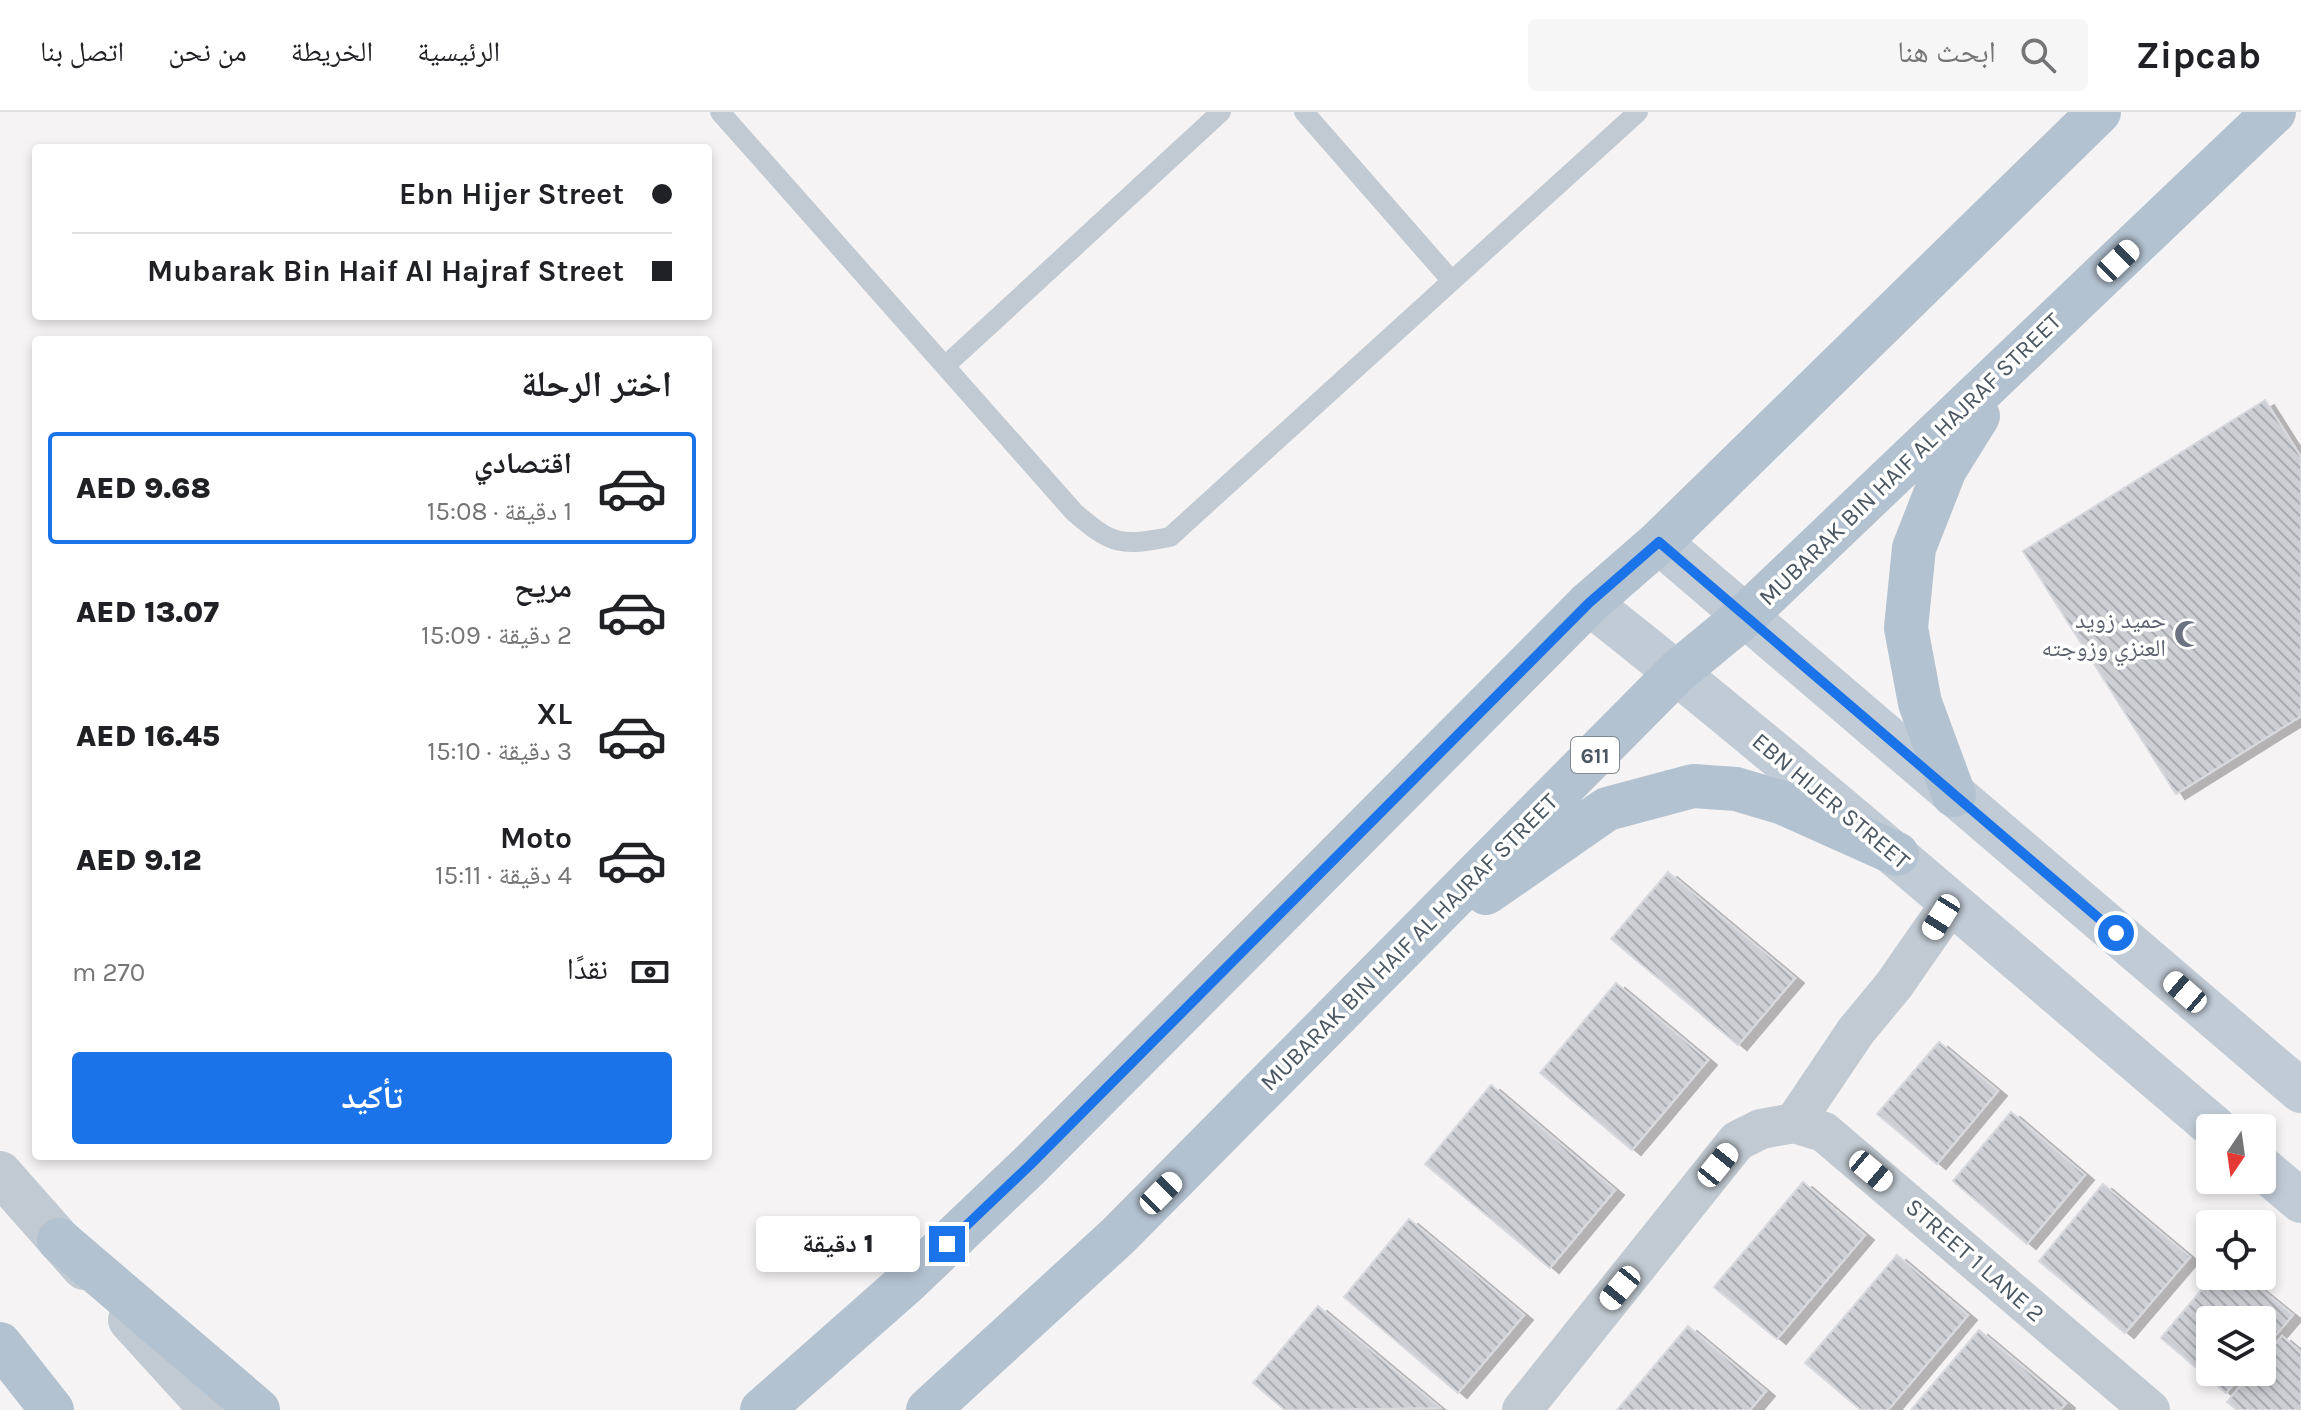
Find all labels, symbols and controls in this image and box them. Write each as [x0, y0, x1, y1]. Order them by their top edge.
search box [1528, 19, 2088, 91]
icon: search [2016, 33, 2060, 77]
text: Zipcab [2136, 33, 2261, 78]
text: ابحث هنا [1897, 34, 1996, 70]
text: اتصل بنا [40, 35, 124, 68]
text: من نحن [168, 35, 247, 68]
text: الخريطة [291, 35, 373, 68]
text: الرئيسية [417, 35, 500, 68]
text: Ebn Hijer Street [399, 176, 624, 212]
car [2092, 236, 2144, 286]
text: Mubarak Bin Haif Al Hajraf Street [147, 253, 624, 289]
street label: MUBARAK BIN HAIF AL HAJRAF STREET [1753, 307, 2067, 611]
text: اختر الرحلة [521, 363, 672, 405]
text: اقتصادي [474, 445, 572, 481]
icon: car [596, 452, 668, 524]
text: AED 9.68 [76, 470, 211, 506]
text: 1 دقيقة · 15:08 [427, 496, 572, 527]
text: مريح [514, 569, 572, 605]
icon: car [596, 576, 668, 648]
text: AED 13.07 [76, 594, 219, 630]
place label: حميد زويد العنزي وزوجته [2042, 606, 2166, 667]
mosque icon: حميد زويد العنزي وزوجته [2173, 619, 2203, 649]
text: 2 دقيقة · 15:09 [421, 620, 572, 651]
text: XL [537, 696, 572, 732]
icon: car [596, 700, 668, 772]
text: AED 16.45 [76, 718, 220, 754]
street label: EBN HIJER STREET [1747, 727, 1915, 875]
text: 3 دقيقة · 15:10 [427, 736, 572, 767]
road number: 611 [1571, 737, 1619, 773]
street label: MUBARAK BIN HAIF AL HAJRAF STREET [1254, 787, 1564, 1097]
text: Moto [500, 820, 572, 856]
icon: car [596, 824, 668, 896]
text: AED 9.12 [76, 842, 202, 878]
text: 4 دقيقة · 15:11 [435, 860, 572, 891]
car [1918, 890, 1964, 944]
route start [2098, 915, 2134, 951]
icon: cash [628, 950, 672, 994]
text: نقدًا [567, 951, 608, 987]
text: 270 m [72, 957, 145, 988]
car [2159, 967, 2211, 1017]
button: تأكيد [72, 1052, 672, 1144]
north arrow [2196, 1114, 2276, 1194]
map controls [2196, 1114, 2276, 1386]
car [1694, 1139, 1742, 1191]
car [1845, 1146, 1897, 1196]
car [1136, 1168, 1186, 1218]
street label: STREET 1 LANE 2 [1900, 1192, 2050, 1328]
button: locate [2196, 1210, 2276, 1290]
callout: 1 دقيقة [755, 1216, 919, 1272]
route end [929, 1226, 965, 1262]
text: 1 دقيقة [802, 1228, 874, 1259]
car [1596, 1262, 1644, 1314]
button: layers [2196, 1306, 2276, 1386]

